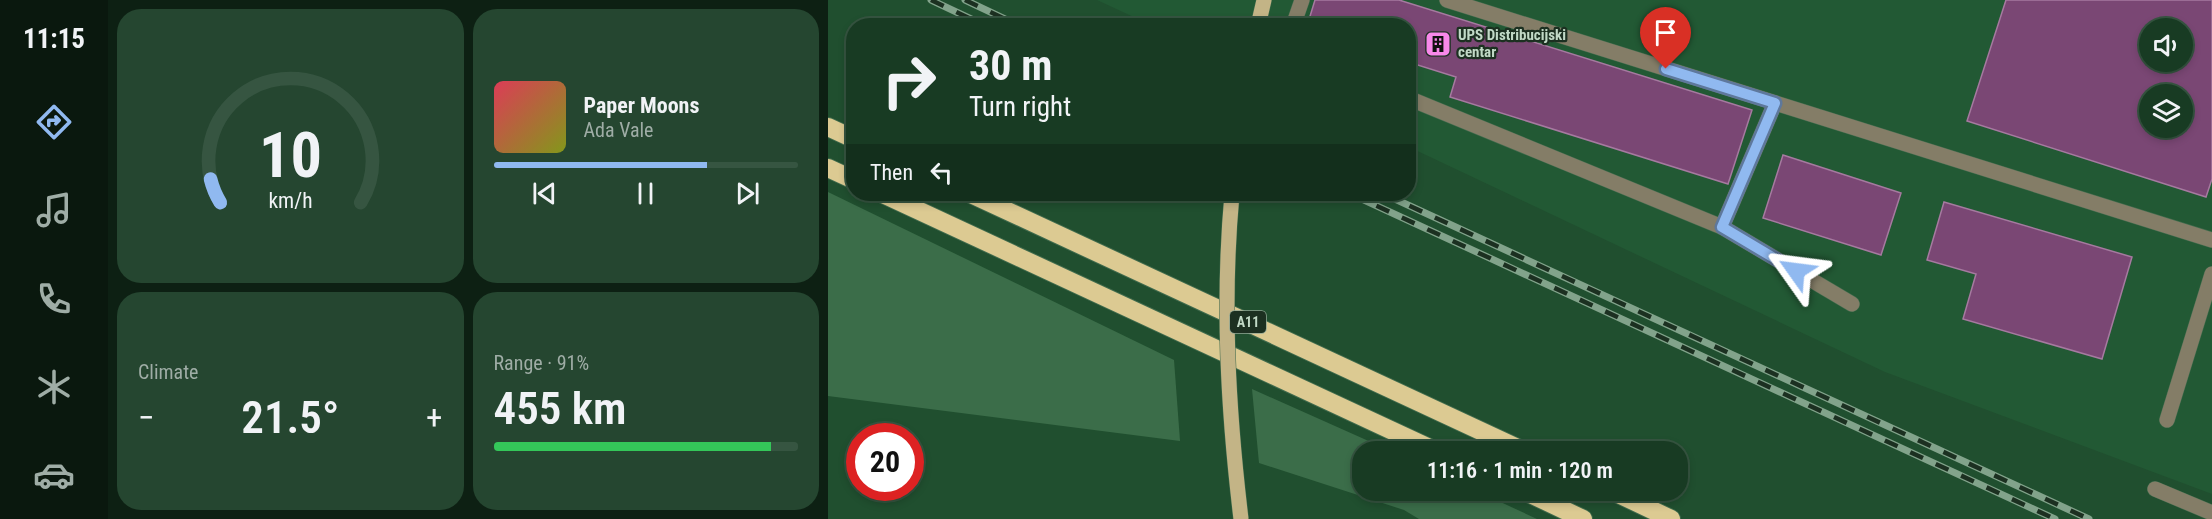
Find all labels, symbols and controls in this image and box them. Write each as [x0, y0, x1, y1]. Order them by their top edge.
pin [1640, 7, 1691, 69]
icon: arrive [1649, 16, 1682, 49]
map controls [2139, 18, 2193, 138]
button: sound [2139, 18, 2193, 72]
text: 11:15 [23, 23, 85, 55]
place label: UPS Distribucijski centar [1458, 26, 1566, 61]
building icon: UPS Distribucijski centar [1423, 29, 1453, 59]
text: 30 m [969, 41, 1052, 90]
icon: right [870, 42, 948, 120]
button: layers [2139, 84, 2193, 138]
text: Turn right [969, 91, 1071, 123]
text: Paper Moons [584, 93, 699, 118]
icon: directions [33, 101, 75, 143]
text: Ada Vale [584, 118, 653, 142]
text: 10 [259, 119, 322, 192]
icon: left [925, 156, 958, 189]
text: Then [870, 160, 913, 185]
icon: previous [528, 177, 561, 210]
icon: pause [629, 177, 662, 210]
icon: next [731, 177, 764, 210]
text: km/h [268, 188, 312, 213]
icon: music [33, 189, 75, 231]
position arrow [1764, 239, 1828, 303]
icon: phone [33, 278, 75, 320]
road number: A11 [1230, 311, 1266, 333]
text: Range · 91% [494, 351, 589, 375]
text: Climate [138, 360, 198, 384]
icon: climate [33, 366, 75, 408]
text: 455 km [494, 382, 627, 435]
text: 21.5° [241, 391, 339, 444]
text: − [138, 398, 155, 437]
text: + [426, 398, 442, 437]
speed limit sign: 20 [846, 423, 924, 501]
icon: car [33, 454, 75, 496]
text: 11:16 · 1 min · 120 m [1427, 458, 1613, 483]

